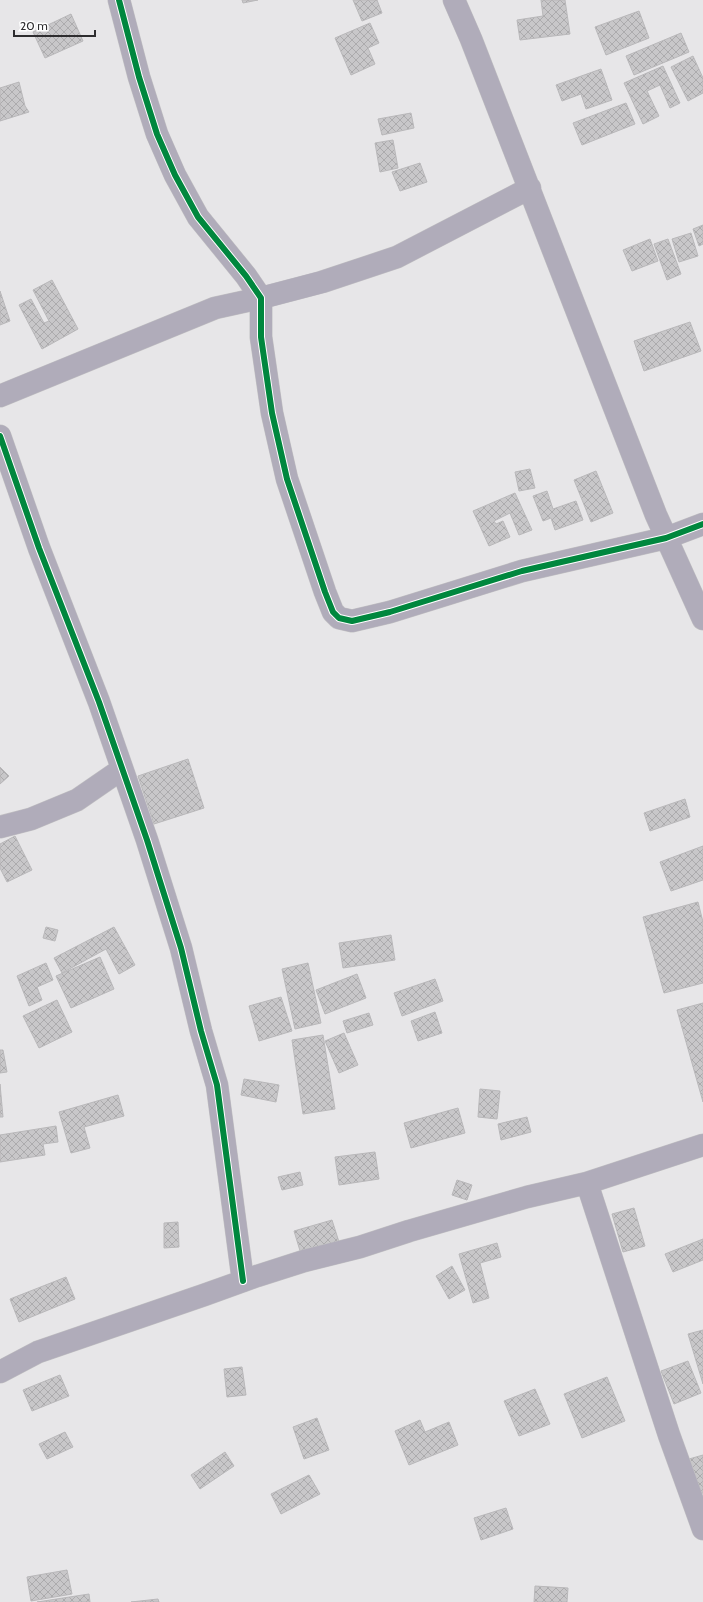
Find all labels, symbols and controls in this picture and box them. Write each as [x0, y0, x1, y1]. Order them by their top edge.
scale bar [14, 12, 95, 38]
text: 20 m [20, 18, 48, 33]

